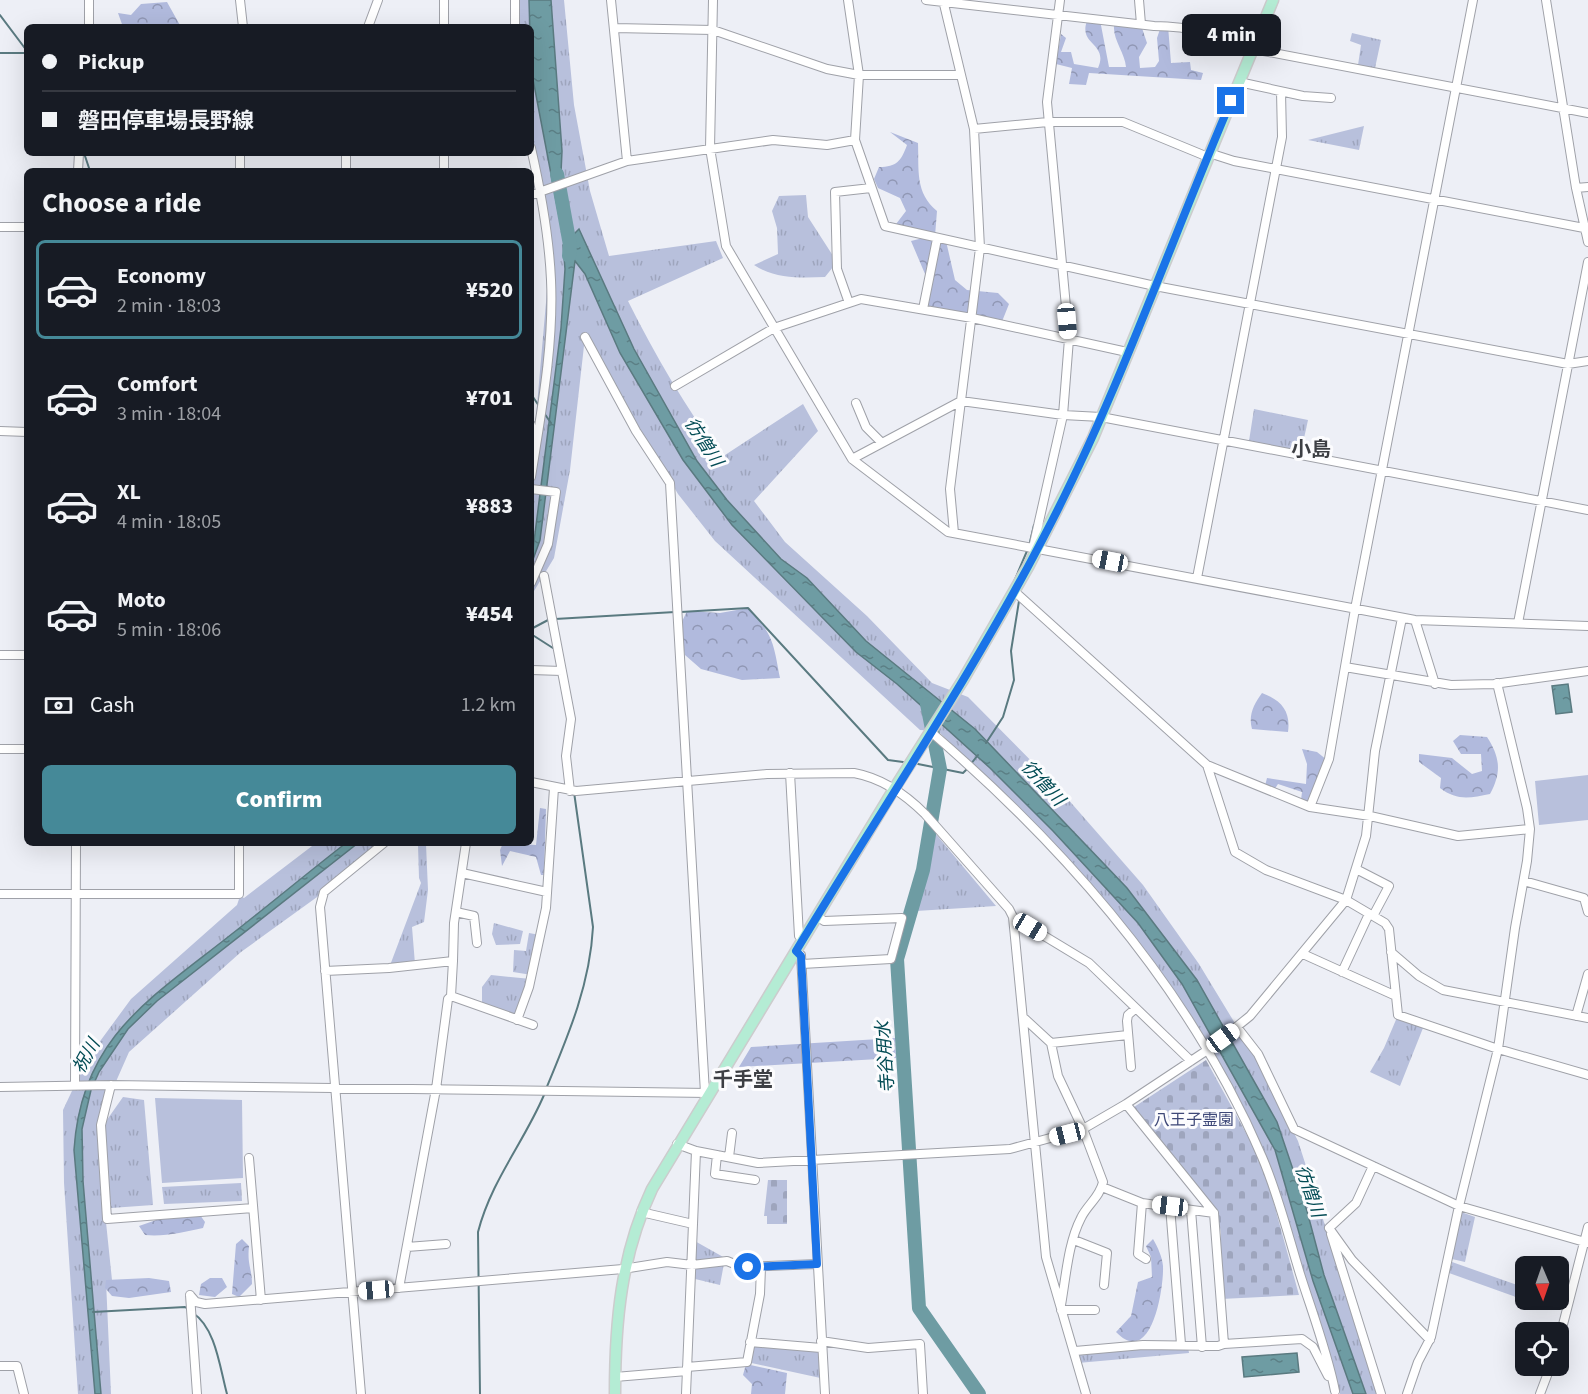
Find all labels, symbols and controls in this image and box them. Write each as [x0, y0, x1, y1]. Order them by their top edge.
callout: 4 min [1182, 14, 1280, 56]
text: 4 min [1207, 21, 1256, 49]
text: Pickup [78, 46, 144, 78]
route end [1217, 87, 1244, 114]
text: 磐田停車場長野線 [78, 105, 254, 137]
text: Choose a ride [42, 184, 202, 223]
text: Economy [117, 260, 206, 292]
icon: car [45, 263, 99, 317]
text: ¥520 [466, 274, 513, 306]
text: 2 min · 18:03 [117, 292, 221, 320]
car [1056, 302, 1078, 340]
text: Comfort [117, 368, 198, 400]
icon: car [45, 371, 99, 425]
text: ¥701 [466, 382, 513, 414]
text: 3 min · 18:04 [117, 400, 221, 428]
water label: 彷僧川 [678, 413, 730, 473]
district label: 小島 [1291, 436, 1331, 464]
text: XL [117, 476, 141, 508]
icon: car [45, 479, 99, 533]
text: ¥883 [466, 490, 513, 522]
text: 4 min · 18:05 [117, 508, 221, 536]
car [1091, 549, 1129, 573]
text: Moto [117, 584, 166, 616]
icon: car [45, 587, 99, 641]
text: ¥454 [466, 598, 513, 630]
text: 5 min · 18:06 [117, 616, 221, 644]
icon: cash [42, 689, 75, 722]
text: Cash [90, 689, 135, 721]
text: 1.2 km [461, 691, 516, 719]
water label: 彷僧川 [1015, 755, 1072, 813]
button: Confirm [42, 765, 516, 834]
car [1010, 910, 1050, 944]
water label: 寺谷用水 [870, 1018, 900, 1094]
car [1203, 1020, 1243, 1056]
water label: 祝川 [67, 1033, 107, 1078]
district label: 千手堂 [713, 1066, 773, 1094]
park label: 八王子霊園 [1154, 1109, 1234, 1131]
car [1047, 1121, 1087, 1147]
water label: 彷僧川 [1289, 1162, 1331, 1223]
car [1151, 1195, 1189, 1217]
route start [734, 1253, 761, 1280]
north arrow [1515, 1256, 1569, 1310]
map controls [1515, 1256, 1569, 1376]
car [357, 1279, 395, 1301]
button: locate [1515, 1322, 1569, 1376]

